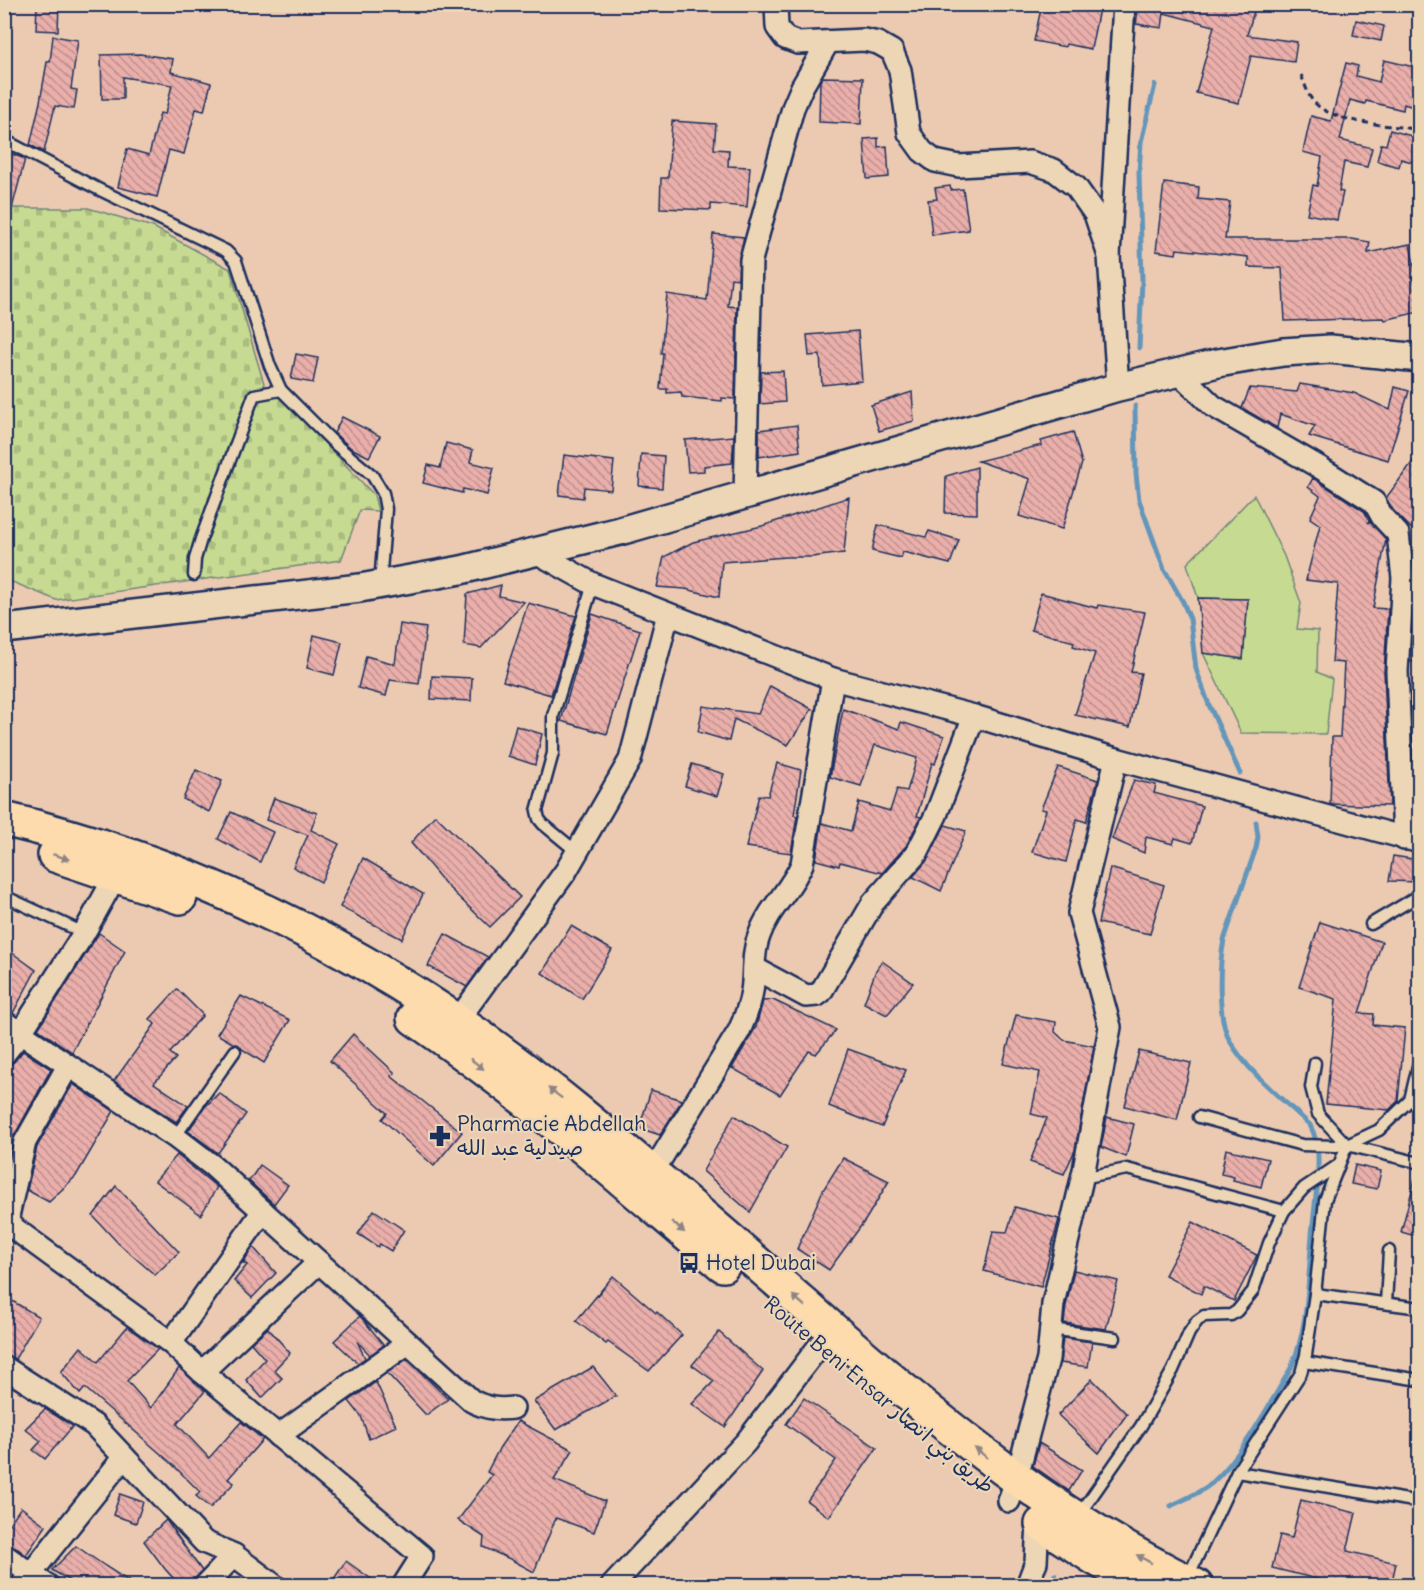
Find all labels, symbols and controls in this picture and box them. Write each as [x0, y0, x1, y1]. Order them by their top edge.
one-way arrow [52, 853, 70, 862]
one-way arrow [469, 1058, 485, 1070]
one-way arrow [547, 1087, 563, 1099]
place label: Pharmacie Abdellah صيدلية عبد الله [457, 1110, 646, 1161]
pharmacy icon: Pharmacie Abdellah صيدلية عبد الله [428, 1124, 452, 1148]
one-way arrow [670, 1220, 685, 1233]
place label: Hotel Dubai [706, 1249, 816, 1276]
bus stop icon: Hotel Dubai [677, 1251, 701, 1275]
street label: Route Beni Ensar طريق بني انصار [755, 1290, 1000, 1504]
one-way arrow [792, 1294, 807, 1307]
one-way arrow [973, 1447, 989, 1459]
one-way arrow [1136, 1554, 1153, 1564]

